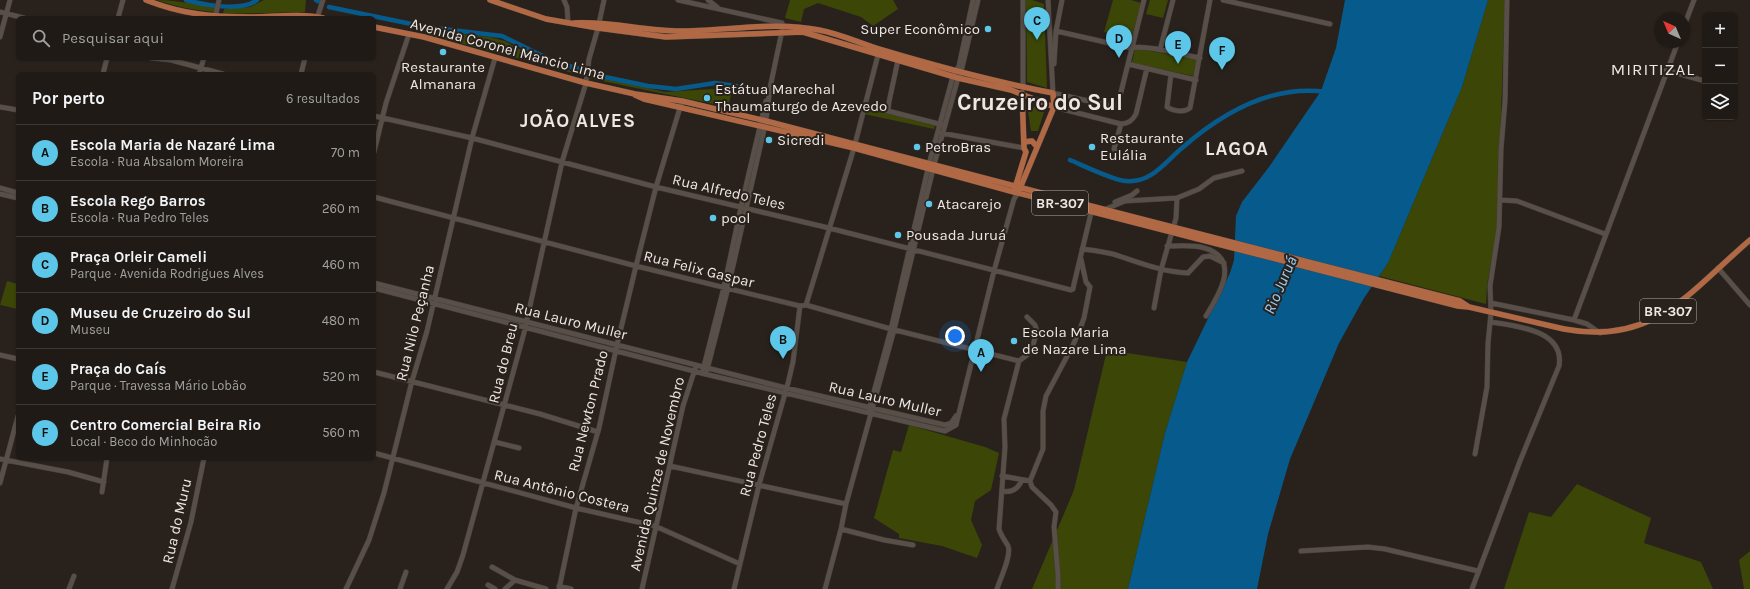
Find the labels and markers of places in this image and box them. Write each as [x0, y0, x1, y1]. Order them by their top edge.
pin: C [1024, 7, 1050, 40]
place label: Super Econômico [860, 20, 980, 38]
marker: Super Econômico [983, 24, 993, 34]
pin: D [1106, 25, 1132, 58]
pin: E [1165, 31, 1191, 64]
pin: F [1209, 37, 1235, 70]
marker: Restaurante Almanara [438, 47, 448, 57]
place label: Restaurante Almanara [401, 58, 485, 93]
place label: Estátua Marechal Thaumaturgo de Azevedo [715, 80, 887, 115]
marker: Estátua Marechal Thaumaturgo de Azevedo [702, 93, 712, 103]
place label: Restaurante Eulália [1100, 129, 1184, 164]
place label: Sicredi [777, 131, 825, 149]
marker: Sicredi [764, 135, 774, 145]
place label: PetroBras [925, 138, 991, 156]
marker: PetroBras [912, 142, 922, 152]
marker: Restaurante Eulália [1087, 142, 1097, 152]
place label: Atacarejo [937, 195, 1002, 213]
marker: Atacarejo [924, 199, 934, 209]
place label: pool [721, 209, 750, 227]
marker: pool [708, 213, 718, 223]
place label: Pousada Juruá [906, 226, 1006, 244]
marker: Pousada Juruá [893, 230, 903, 240]
place label: Escola Maria de Nazare Lima [1022, 323, 1127, 358]
pin: B [770, 326, 796, 359]
marker: Escola Maria de Nazare Lima [1009, 336, 1019, 346]
pin: A [968, 339, 994, 372]

